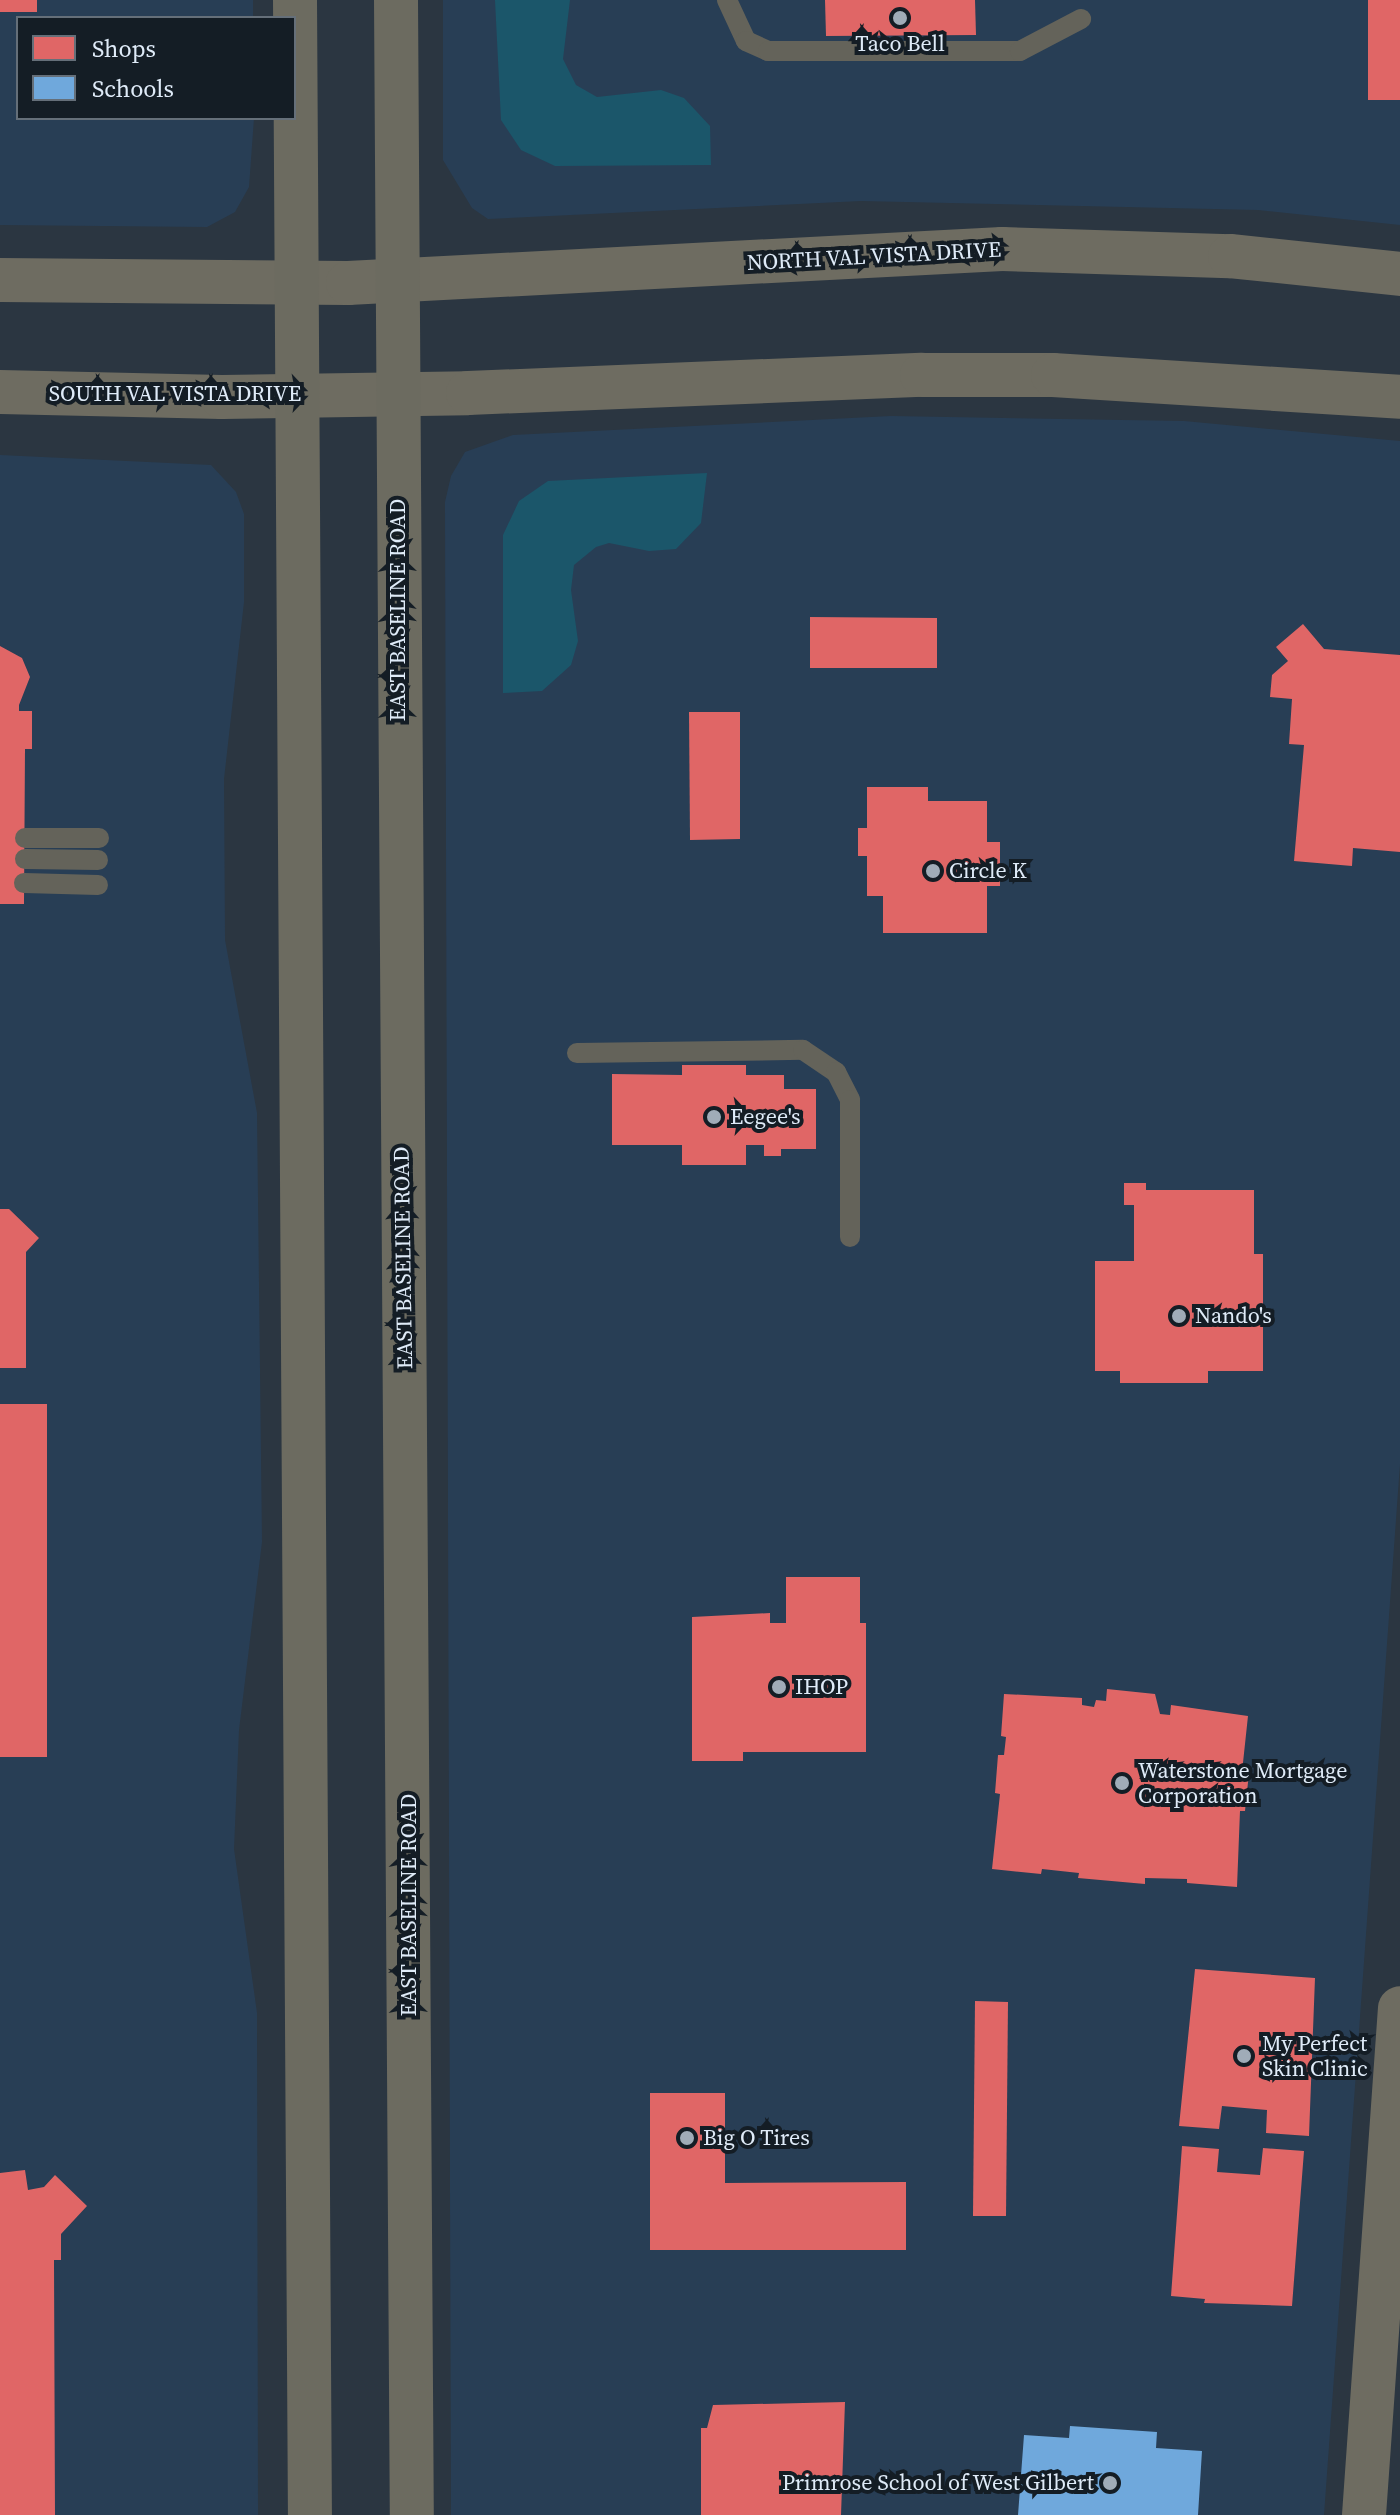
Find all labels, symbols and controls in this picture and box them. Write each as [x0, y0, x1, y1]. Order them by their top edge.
marker: Taco Bell [891, 9, 909, 27]
legend [16, 16, 296, 120]
place label: Taco Bell [855, 31, 945, 57]
text: Shops [92, 32, 156, 65]
text: Schools [92, 72, 174, 105]
street label: NORTH VAL VISTA DRIVE [745, 236, 1003, 276]
street label: SOUTH VAL VISTA DRIVE [48, 381, 302, 407]
street label: EAST BASELINE ROAD [385, 498, 411, 722]
place label: Circle K [949, 858, 1027, 884]
marker: Circle K [924, 862, 942, 880]
place label: Eegee's [730, 1104, 801, 1130]
marker: Eegee's [705, 1108, 723, 1126]
street label: EAST BASELINE ROAD [388, 1146, 418, 1370]
place label: Nando's [1195, 1303, 1272, 1329]
marker: Nando's [1170, 1307, 1188, 1325]
place label: IHOP [795, 1674, 848, 1700]
marker: IHOP [770, 1678, 788, 1696]
place label: Waterstone Mortgage Corporation [1138, 1757, 1347, 1808]
marker: Waterstone Mortgage Corporation [1113, 1774, 1131, 1792]
street label: EAST BASELINE ROAD [396, 1793, 422, 2017]
place label: My Perfect Skin Clinic [1262, 2030, 1368, 2082]
marker: My Perfect Skin Clinic [1233, 2045, 1255, 2067]
place label: Big O Tires [703, 2125, 810, 2151]
marker: Big O Tires [678, 2129, 696, 2147]
place label: Primrose School of West Gilbert [781, 2470, 1094, 2496]
marker: Primrose School of West Gilbert [1101, 2474, 1119, 2492]

